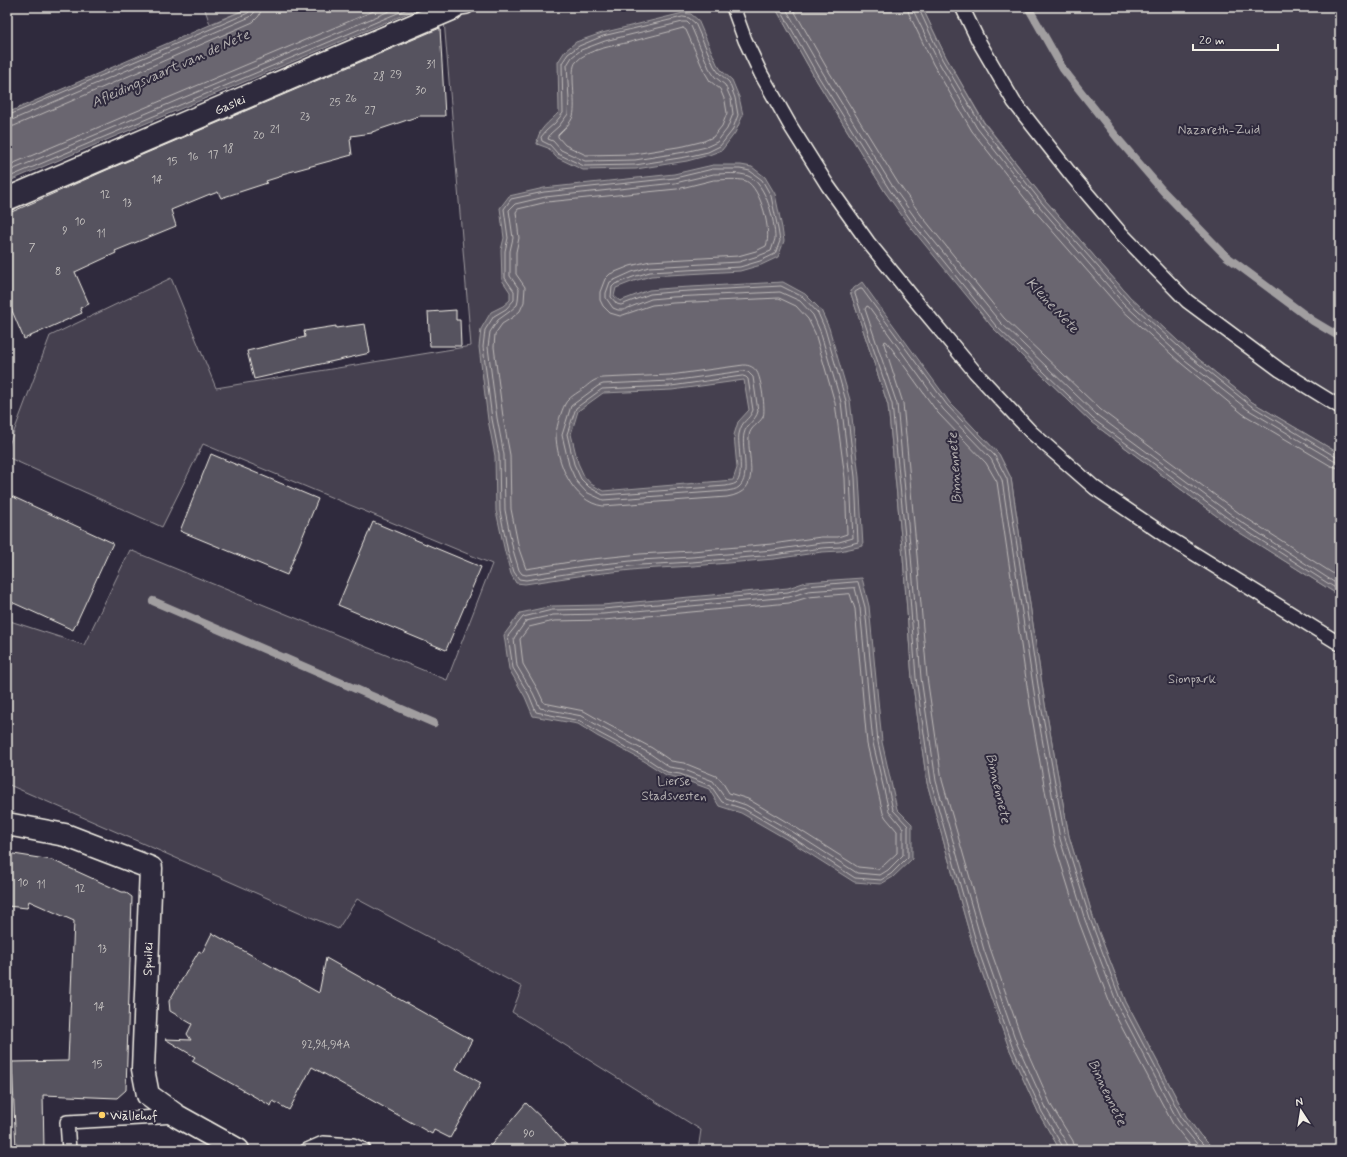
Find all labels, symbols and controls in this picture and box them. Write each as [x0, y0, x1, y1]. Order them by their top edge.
water label: Afleidingsvaart van de Nete [89, 25, 254, 114]
scale bar [1193, 26, 1278, 52]
text: 20 m [1199, 33, 1225, 49]
house number: 31 [426, 58, 436, 72]
house number: 29 [390, 68, 402, 82]
house number: 28 [373, 70, 385, 84]
house number: 30 [415, 84, 427, 98]
street label: Gaslei [212, 91, 248, 119]
house number: 26 [345, 92, 357, 106]
house number: 25 [329, 96, 341, 110]
house number: 27 [365, 104, 376, 118]
house number: 23 [300, 110, 310, 124]
park label: Nazareth-Zuid [1178, 122, 1260, 139]
house number: 21 [270, 123, 280, 137]
house number: 20 [253, 129, 265, 143]
house number: 18 [223, 142, 233, 156]
house number: 17 [208, 148, 219, 162]
house number: 16 [188, 150, 199, 164]
house number: 15 [167, 155, 178, 169]
house number: 14 [151, 173, 163, 187]
house number: 12 [100, 188, 111, 202]
house number: 13 [122, 196, 132, 210]
house number: 10 [74, 215, 86, 229]
house number: 9 [62, 224, 68, 238]
house number: 11 [96, 227, 106, 241]
house number: 7 [29, 241, 36, 255]
house number: 8 [55, 265, 61, 279]
water label: Kleine Nete [1022, 274, 1083, 338]
water label: Binnennete [943, 431, 966, 504]
park label: Sionpark [1168, 671, 1217, 688]
water label: Binnennete [981, 751, 1015, 826]
park label: Lierse Stadsvesten [641, 773, 707, 805]
house number: 10 [17, 876, 29, 890]
house number: 11 [36, 878, 46, 892]
house number: 12 [75, 882, 86, 896]
house number: 13 [97, 942, 107, 956]
street label: Spuilei [139, 942, 158, 976]
house number: 14 [93, 1000, 105, 1014]
house number: 92,94,94A [302, 1038, 350, 1052]
water label: Binnennete [1083, 1056, 1131, 1129]
house number: 15 [92, 1058, 103, 1072]
north arrow [1281, 1091, 1321, 1131]
text: N [1294, 1095, 1304, 1110]
place label: Wallehof [110, 1108, 158, 1125]
marker: Wallehof [97, 1110, 107, 1120]
house number: 90 [523, 1127, 535, 1141]

